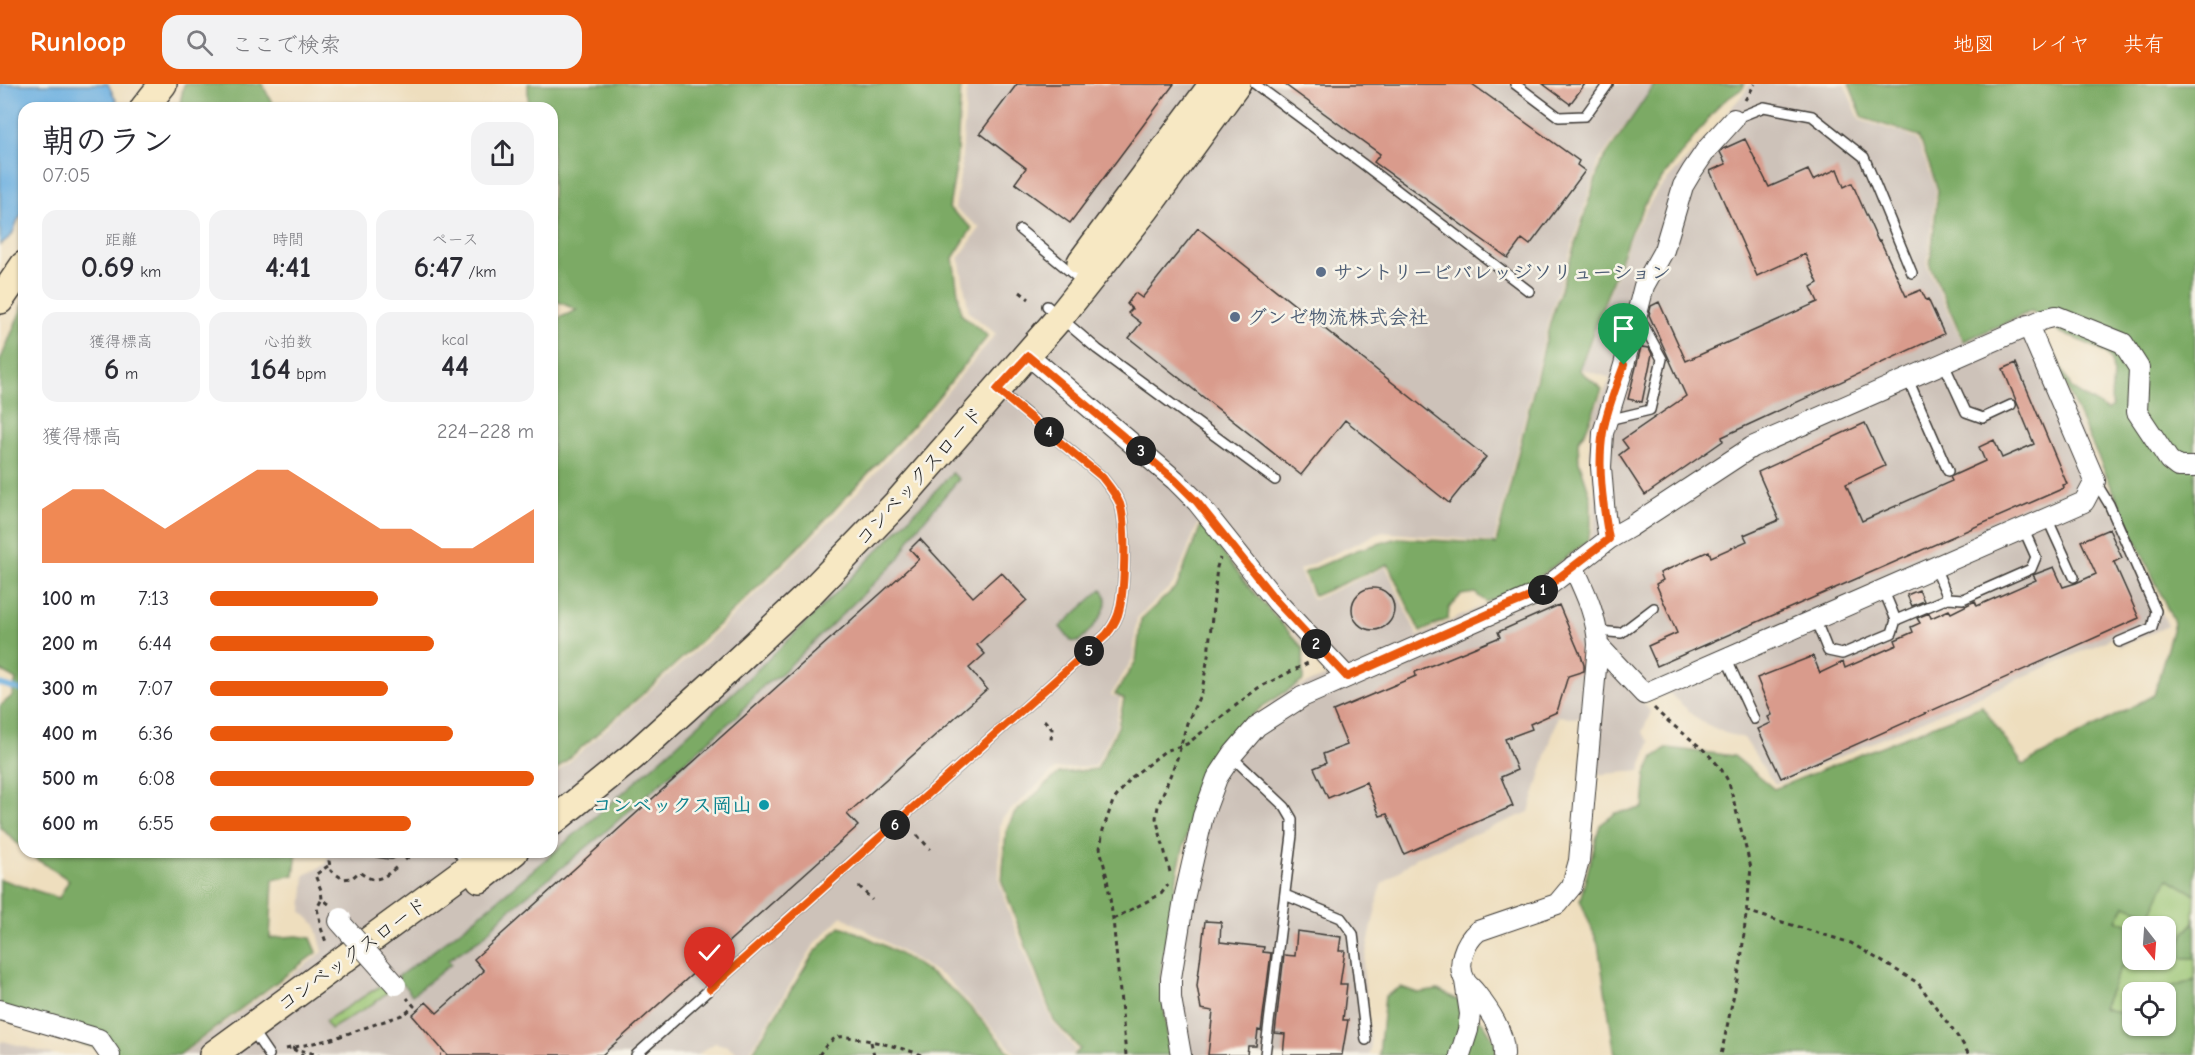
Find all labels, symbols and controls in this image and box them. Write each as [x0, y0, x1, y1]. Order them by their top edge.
search box [162, 15, 582, 69]
text: Runloop [30, 26, 126, 58]
icon: search [183, 26, 216, 59]
text: ここで検索 [231, 32, 341, 58]
text: 地図 [1953, 32, 1995, 56]
text: レイヤ [2028, 32, 2090, 56]
text: 共有 [2123, 32, 2165, 56]
text: 朝のラン [42, 122, 174, 160]
button: share [471, 122, 534, 185]
text: 07:05 [42, 164, 90, 187]
text: 距離 [105, 231, 137, 249]
text: 時間 [272, 231, 304, 249]
text: ペース [431, 231, 479, 249]
text: 0.69 [81, 250, 135, 285]
text: 4:41 [265, 250, 311, 285]
text: 6:47 [414, 250, 463, 285]
place label: サントリービバレッジソリューション [1333, 261, 1671, 284]
text: km [135, 263, 161, 281]
text: /km [463, 263, 496, 281]
marker: サントリービバレッジソリューション [1314, 265, 1328, 279]
pin [1598, 303, 1649, 365]
place label: グンゼ物流株式会社 [1247, 306, 1428, 329]
marker: グンゼ物流株式会社 [1228, 310, 1242, 324]
icon: arrive [1607, 312, 1640, 345]
text: kcal [442, 331, 468, 349]
text: 獲得標高 [89, 333, 153, 351]
text: 心拍数 [264, 333, 312, 351]
text: 44 [441, 349, 469, 384]
text: 6 [104, 352, 120, 387]
text: 164 [249, 352, 291, 387]
text: m [120, 365, 138, 383]
text: bpm [291, 365, 327, 383]
street label: コンベックスロード [851, 402, 988, 551]
pin: 4 [1034, 417, 1064, 447]
text: 224–228 m [437, 420, 534, 443]
text: 4 [1045, 423, 1053, 441]
text: 獲得標高 [42, 425, 122, 448]
pin: 3 [1126, 436, 1156, 466]
text: 3 [1137, 442, 1145, 460]
pin: 1 [1528, 575, 1558, 605]
text: 1 [1540, 581, 1546, 599]
text: 100 m [42, 587, 96, 610]
text: 7:13 [138, 587, 169, 610]
pin: 2 [1301, 629, 1331, 659]
text: 200 m [42, 632, 98, 655]
text: 6:44 [138, 632, 172, 655]
text: 2 [1312, 635, 1320, 653]
pin: 5 [1074, 636, 1104, 666]
text: 5 [1085, 642, 1093, 660]
text: 300 m [42, 677, 98, 700]
text: 7:07 [138, 677, 173, 700]
text: 400 m [42, 722, 97, 745]
text: 6:36 [138, 722, 173, 745]
text: 500 m [42, 767, 99, 790]
text: 6:08 [138, 767, 175, 790]
place label: コンベックス岡山 [592, 794, 752, 817]
marker: コンベックス岡山 [757, 798, 771, 812]
pin: 6 [880, 810, 910, 840]
text: 600 m [42, 812, 98, 835]
text: 6:55 [138, 812, 174, 835]
text: 6 [891, 816, 899, 834]
street label: コンベックスロード [273, 892, 432, 1016]
north arrow [2122, 916, 2176, 970]
map controls [2122, 916, 2176, 1036]
pin [684, 927, 735, 989]
icon: check [693, 936, 726, 969]
button: locate [2122, 982, 2176, 1036]

